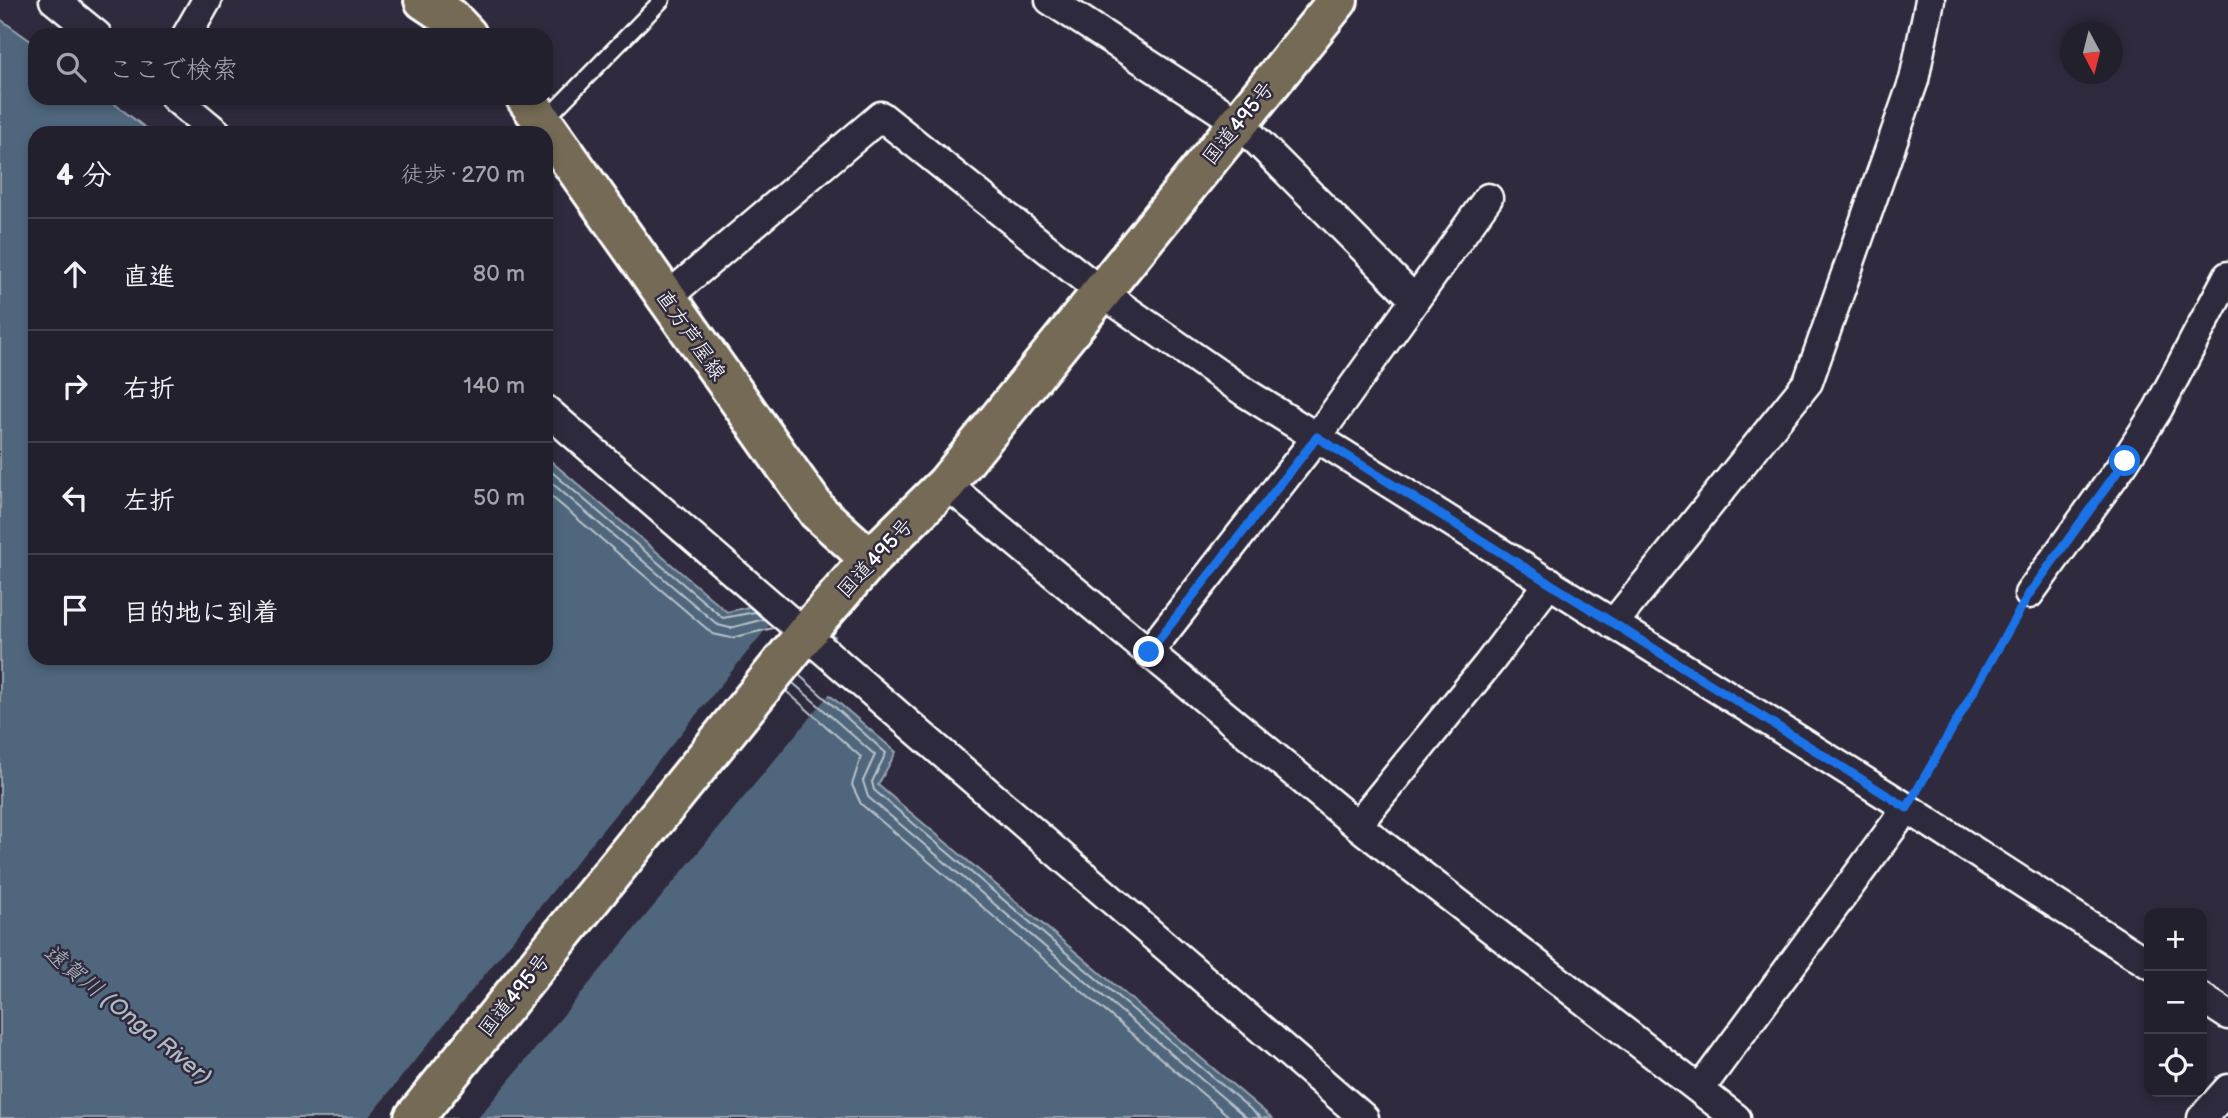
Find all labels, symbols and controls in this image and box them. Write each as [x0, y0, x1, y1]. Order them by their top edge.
north arrow [2060, 21, 2123, 84]
search box [28, 28, 553, 105]
icon: search [52, 48, 90, 86]
text: ここで検索 [108, 55, 238, 86]
street label: 国道495号 [1197, 77, 1280, 170]
text: 4 分 [56, 158, 112, 194]
text: 徒歩 · 270 m [400, 161, 525, 189]
icon: ahead [56, 255, 94, 293]
text: 80 m [473, 260, 525, 288]
text: 直進 [123, 262, 175, 293]
street label: 直方芦屋線 [650, 285, 731, 385]
icon: right [56, 367, 94, 405]
text: 140 m [463, 372, 525, 400]
text: 右折 [123, 374, 175, 405]
route start [2109, 445, 2140, 476]
icon: left [56, 479, 94, 517]
text: 50 m [473, 484, 525, 512]
text: 左折 [123, 486, 175, 517]
street label: 国道495号 [832, 513, 919, 603]
icon: arrive [56, 591, 94, 629]
text: 目的地に到着 [123, 598, 279, 629]
route end [1133, 636, 1164, 667]
map controls [2144, 908, 2207, 1097]
button: + [2144, 908, 2207, 971]
water label: 遠賀川 (Onga River) [38, 938, 217, 1091]
street label: 国道495号 [473, 949, 556, 1042]
button: − [2144, 971, 2207, 1034]
button: locate [2144, 1034, 2207, 1097]

